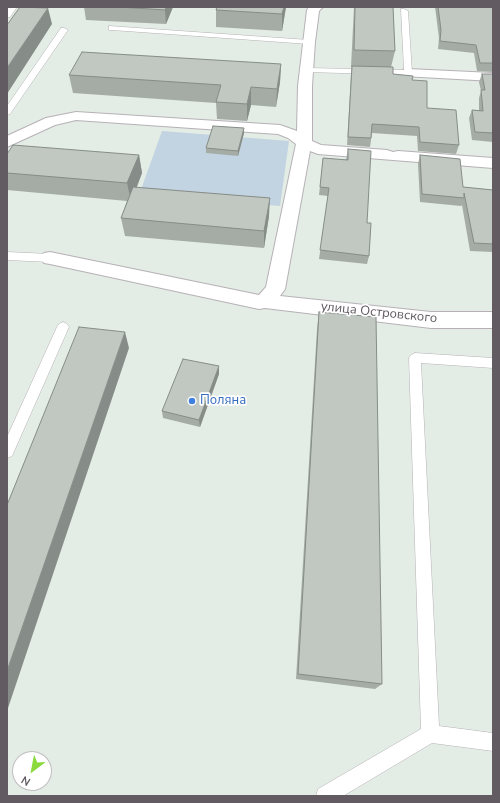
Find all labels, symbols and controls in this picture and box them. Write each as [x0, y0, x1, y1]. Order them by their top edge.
street label: улица Островского [320, 299, 438, 327]
place label: Поляна [200, 393, 246, 409]
marker: Поляна [187, 396, 197, 406]
north arrow [12, 751, 52, 791]
text: N [18, 772, 33, 789]

